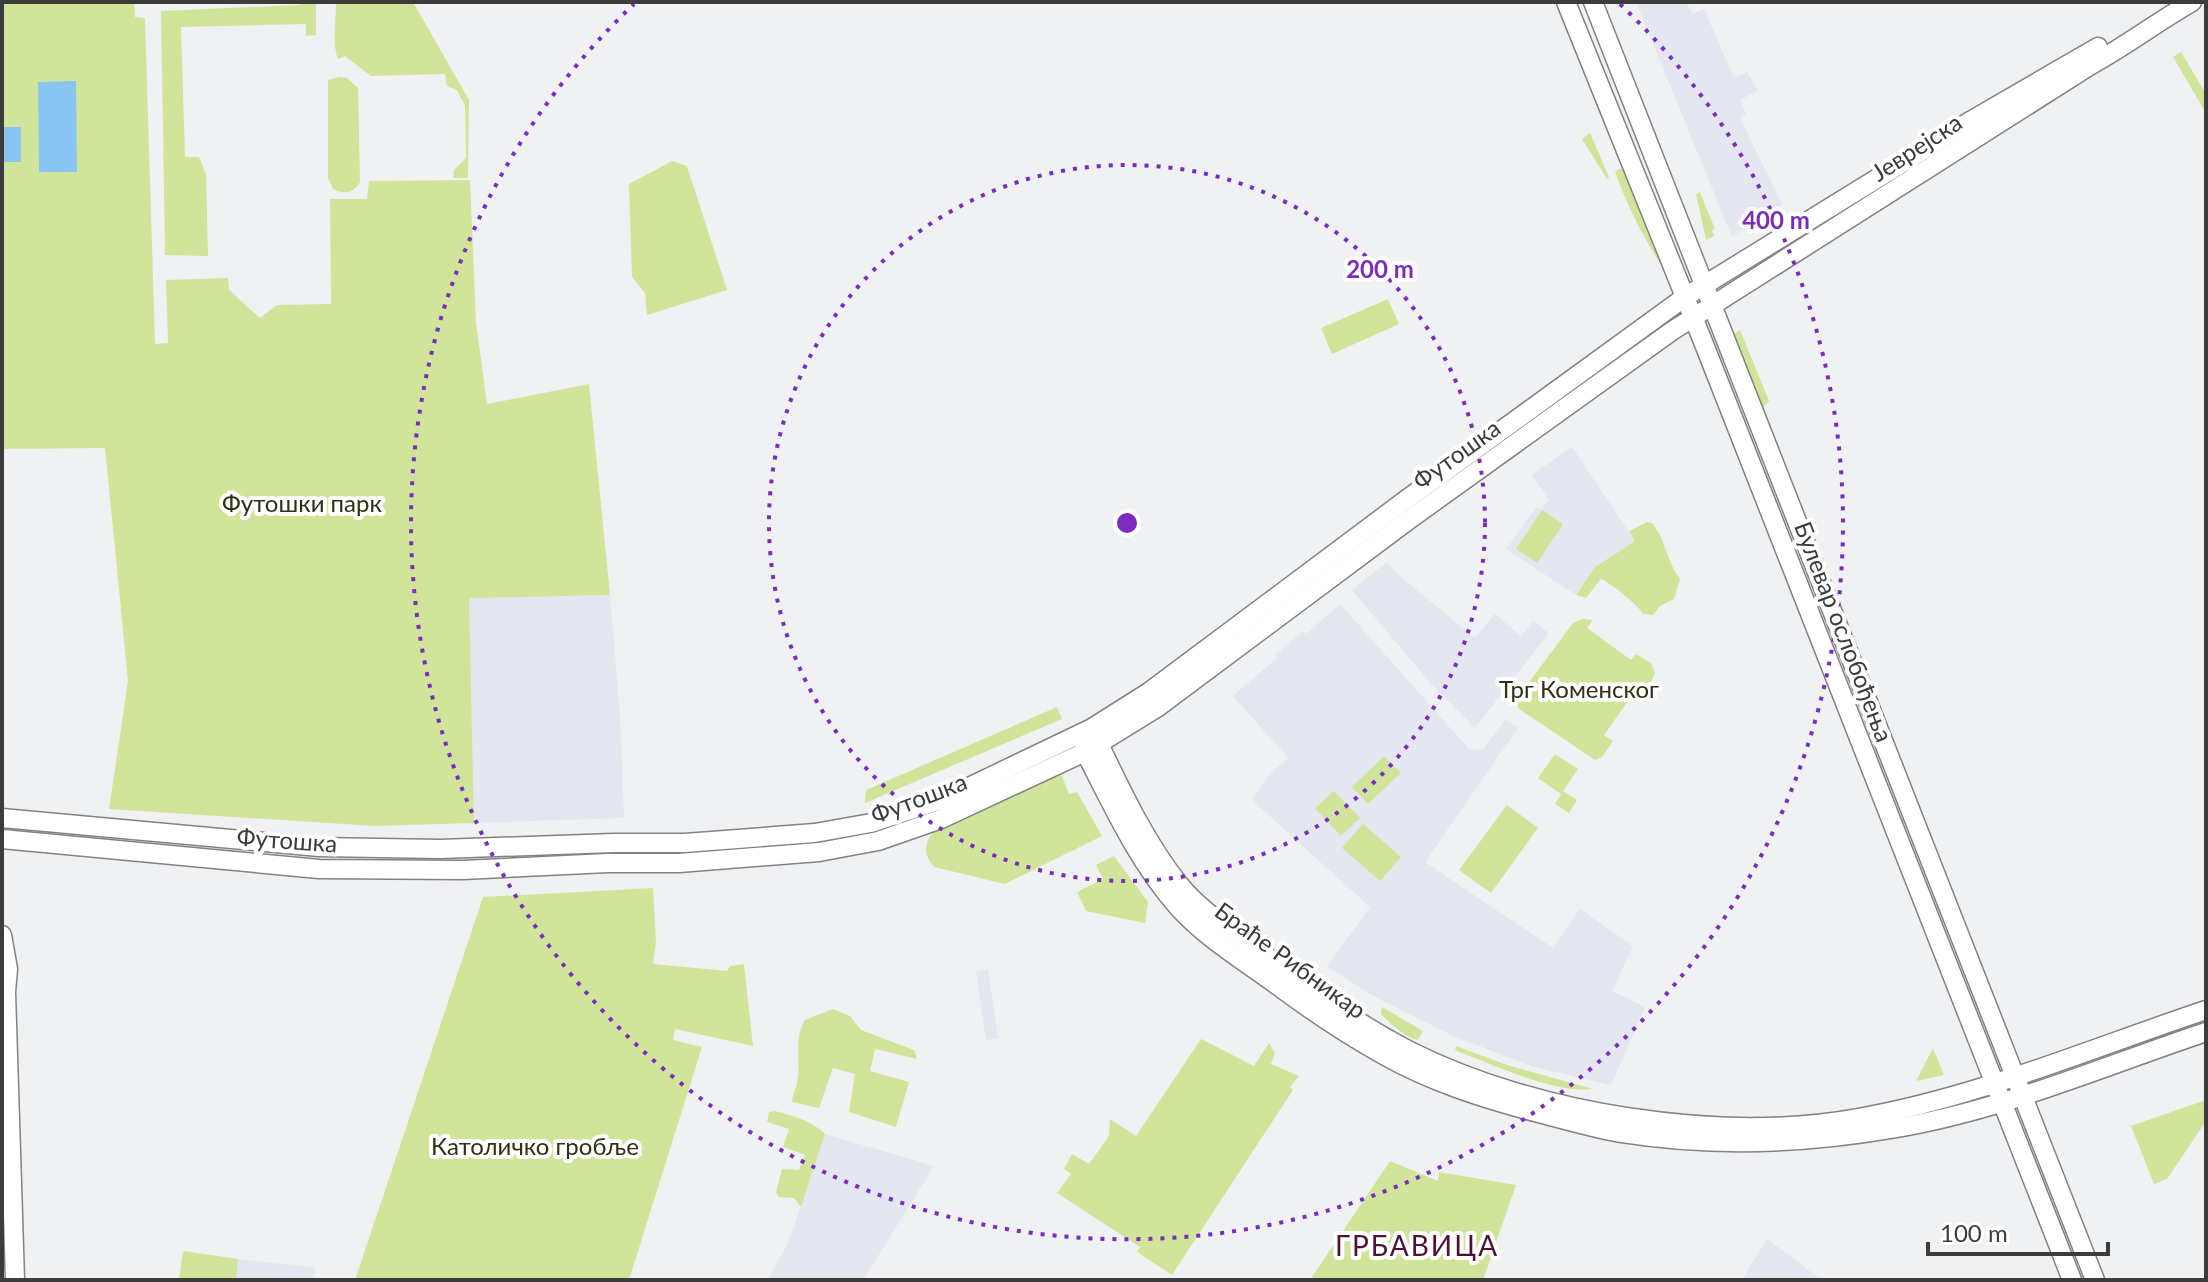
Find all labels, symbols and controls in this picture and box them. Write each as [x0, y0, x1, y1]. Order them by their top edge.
street label: Јеврејска [1866, 107, 1967, 187]
text: 400 m [1742, 205, 1810, 234]
text: 200 m [1346, 254, 1414, 283]
street label: Футошка [1407, 413, 1505, 495]
park label: Футошки парк [222, 488, 382, 517]
centre of rings [1113, 509, 1141, 537]
street label: Булевар ослобођења [1789, 517, 1900, 746]
park label: Трг Коменског [1499, 674, 1659, 703]
street label: Футошка [866, 766, 971, 829]
street label: Футошка [236, 822, 338, 857]
street label: Браће Рибникар [1210, 895, 1372, 1024]
park label: Католичко гробље [431, 1131, 639, 1160]
scale bar [1928, 1206, 2108, 1256]
text: 100 m [1940, 1218, 2008, 1247]
district label: ГРБАВИЦА [1335, 1228, 1499, 1262]

